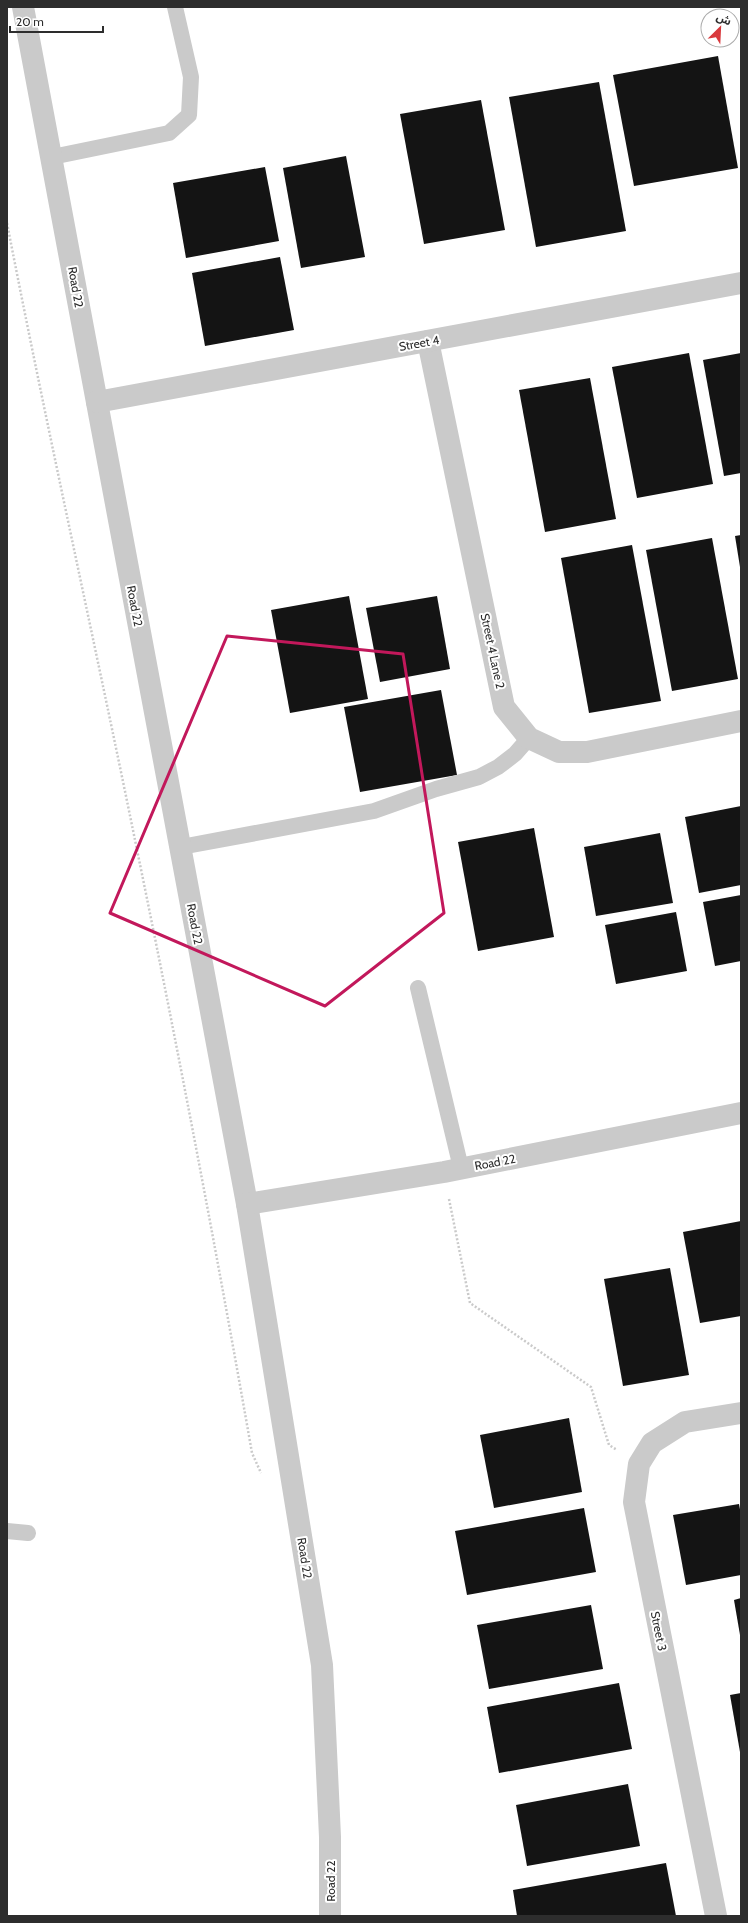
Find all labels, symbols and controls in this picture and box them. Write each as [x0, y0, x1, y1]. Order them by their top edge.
scale bar [10, 8, 103, 34]
north arrow [700, 8, 740, 48]
text: ش [714, 9, 734, 28]
text: 20 m [16, 14, 44, 29]
street label: Road 22 [65, 265, 87, 309]
street label: Street 4 [398, 332, 440, 354]
street label: Road 22 [124, 584, 146, 628]
street label: Street 4 Lane 2 [478, 612, 508, 690]
street label: Road 22 [184, 902, 206, 946]
street label: Road 22 [473, 1151, 517, 1173]
street label: Road 22 [294, 1536, 316, 1580]
street label: Street 3 [648, 1610, 670, 1652]
street label: Road 22 [323, 1860, 338, 1902]

